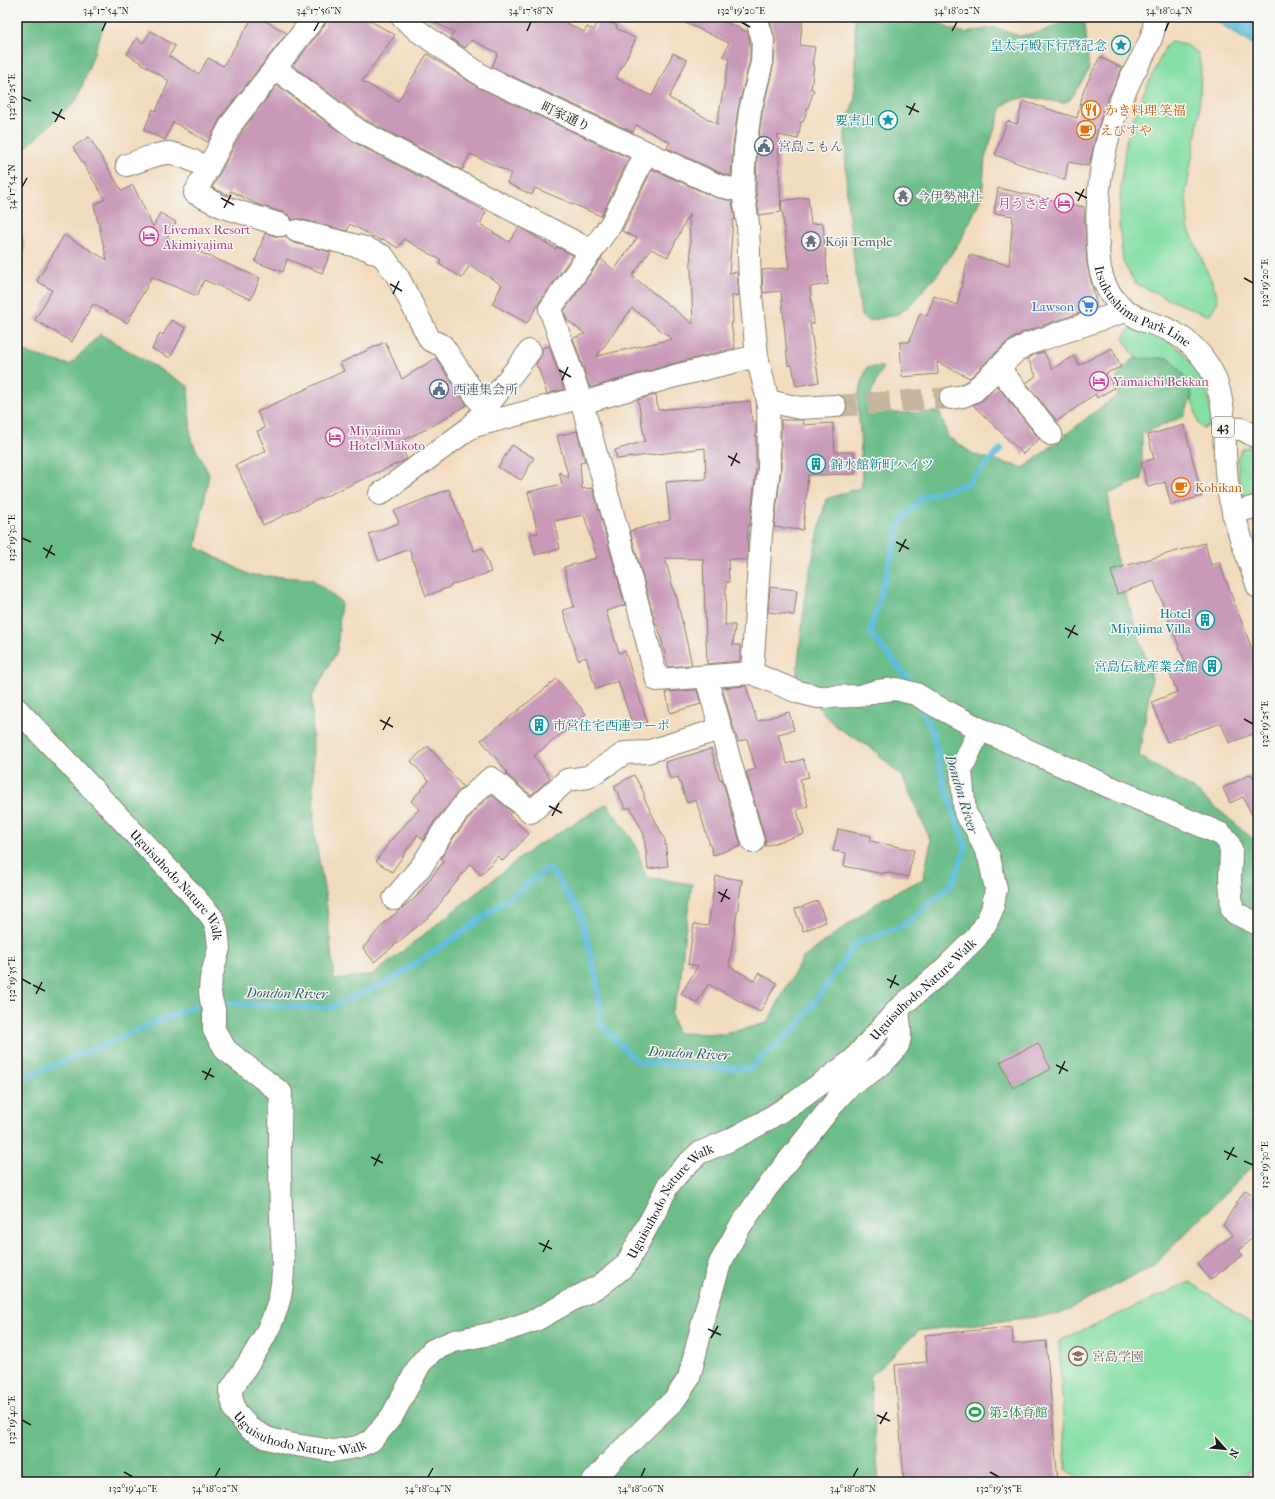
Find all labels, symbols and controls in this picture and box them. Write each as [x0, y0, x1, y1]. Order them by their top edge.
text: 34°17'54"N [83, 5, 129, 17]
text: 34°17'56"N [296, 5, 342, 17]
text: 34°17'58"N [508, 5, 554, 17]
text: 132°19'20"E [717, 5, 765, 17]
text: 34°18'02"N [934, 5, 981, 17]
text: 34°18'04"N [1145, 5, 1193, 17]
place icon: 皇太子殿下行啓記念 [1110, 34, 1132, 56]
place label: 皇太子殿下行啓記念 [990, 38, 1107, 53]
text: 132°19'25"E [6, 74, 18, 120]
street label: 町家通り [539, 99, 593, 134]
restaurant icon: かき料理 笑福 [1080, 99, 1102, 121]
place label: かき料理 笑福 [1105, 103, 1186, 118]
place icon: 要害山 [877, 109, 899, 131]
place label: 要害山 [835, 113, 874, 128]
cafe icon: えびすや [1075, 119, 1097, 141]
place label: えびすや [1100, 123, 1152, 138]
public building icon: 宮島こもん [753, 135, 775, 157]
place label: 宮島こもん [778, 139, 843, 154]
text: 34°17'54"N [6, 164, 18, 210]
temple icon: 今伊勢神社 [892, 185, 914, 207]
place label: 今伊勢神社 [917, 189, 982, 204]
hotel icon: 月うさぎ [1053, 192, 1075, 214]
place label: 月うさぎ [998, 196, 1050, 211]
place label: Livemax Resort Akimiyajima [162, 222, 251, 252]
hotel icon: Livemax Resort Akimiyajima [138, 225, 160, 247]
temple icon: Kōji Temple [800, 230, 822, 252]
place label: Kōji Temple [825, 234, 893, 249]
text: 132°19'20"E [1259, 259, 1271, 307]
street label: Itsukushima Park Line [1092, 264, 1194, 350]
supermarket icon: Lawson [1077, 295, 1099, 317]
place label: Lawson [1032, 299, 1074, 314]
hotel icon: Yamaichi Bekkan [1088, 370, 1110, 392]
place label: Yamaichi Bekkan [1112, 374, 1209, 389]
public building icon: 西連集会所 [428, 378, 450, 400]
place label: 西連集会所 [453, 382, 518, 397]
road number: 43 [1212, 417, 1234, 437]
place label: Miyajima Hotel Makoto [349, 423, 426, 453]
hotel icon: Miyajima Hotel Makoto [324, 426, 346, 448]
building icon: 錦水館新町ハイツ [805, 453, 827, 475]
place label: 錦水館新町ハイツ [830, 457, 934, 472]
cafe icon: Kohikan [1170, 476, 1192, 498]
place label: Kohikan [1195, 480, 1243, 495]
text: 132°19'30"E [6, 514, 18, 562]
place label: Hotel Miyajima Villa [1110, 606, 1192, 636]
building icon: Hotel Miyajima Villa [1194, 609, 1216, 631]
building icon: 宮島伝統産業会館 [1201, 655, 1223, 677]
place label: 宮島伝統産業会館 [1094, 659, 1198, 674]
text: 132°19'25"E [1259, 701, 1271, 747]
building icon: 市営住宅西連コーポ [528, 714, 550, 736]
place label: 市営住宅西連コーポ [553, 718, 670, 733]
water label: Dondon River [941, 752, 982, 837]
street label: Uguisuhodo Nature Walk [127, 826, 225, 942]
street label: Uguisuhodo Nature Walk [867, 935, 980, 1044]
text: 132°19'35"E [6, 956, 18, 1002]
water label: Dondon River [245, 984, 330, 1003]
water label: Dondon River [647, 1043, 732, 1064]
street label: Uguisuhodo Nature Walk [624, 1141, 716, 1261]
text: 132°19'30"E [1259, 1141, 1271, 1189]
school or university icon: 宮島学園 [1067, 1345, 1089, 1367]
place label: 宮島学園 [1092, 1349, 1144, 1364]
text: 132°19'40"E [6, 1396, 18, 1444]
sports icon: 第2体育館 [964, 1401, 986, 1423]
place label: 第2体育館 [989, 1405, 1048, 1420]
street label: Uguisuhodo Nature Walk [230, 1408, 369, 1459]
north arrow [1205, 1429, 1245, 1469]
text: N [1225, 1447, 1241, 1461]
text: 132°19'40"E [109, 1483, 157, 1495]
text: 34°18'02"N [192, 1483, 239, 1495]
text: 34°18'04"N [404, 1483, 452, 1495]
text: 34°18'06"N [618, 1483, 665, 1495]
text: 34°18'08"N [830, 1483, 877, 1495]
text: 132°19'35"E [976, 1483, 1022, 1495]

